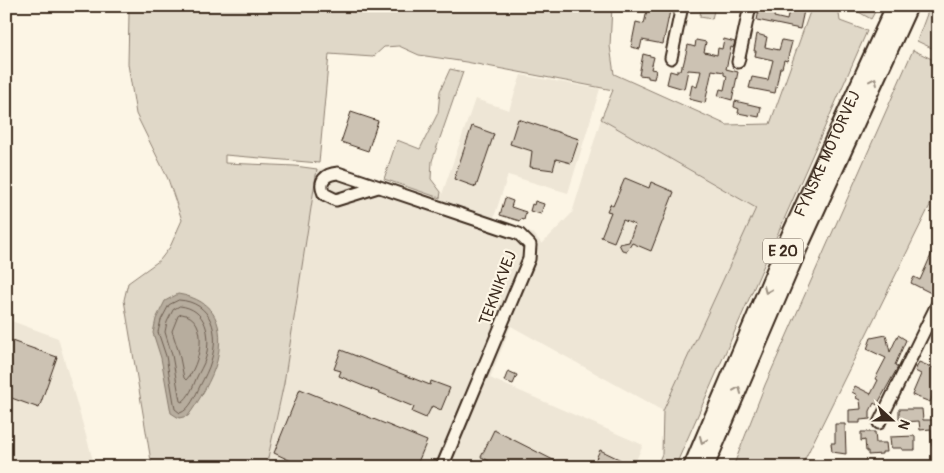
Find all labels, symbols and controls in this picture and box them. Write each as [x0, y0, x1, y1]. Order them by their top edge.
one-way arrow [867, 77, 878, 86]
street label: FYNSKE MOTORVEJ [790, 88, 865, 220]
road number: E 20 [763, 238, 803, 264]
street label: TEKNIKVEJ [475, 248, 521, 328]
one-way arrow [762, 286, 772, 294]
one-way arrow [732, 386, 743, 395]
north arrow [866, 396, 916, 446]
text: N [894, 417, 913, 432]
one-way arrow [699, 435, 709, 444]

